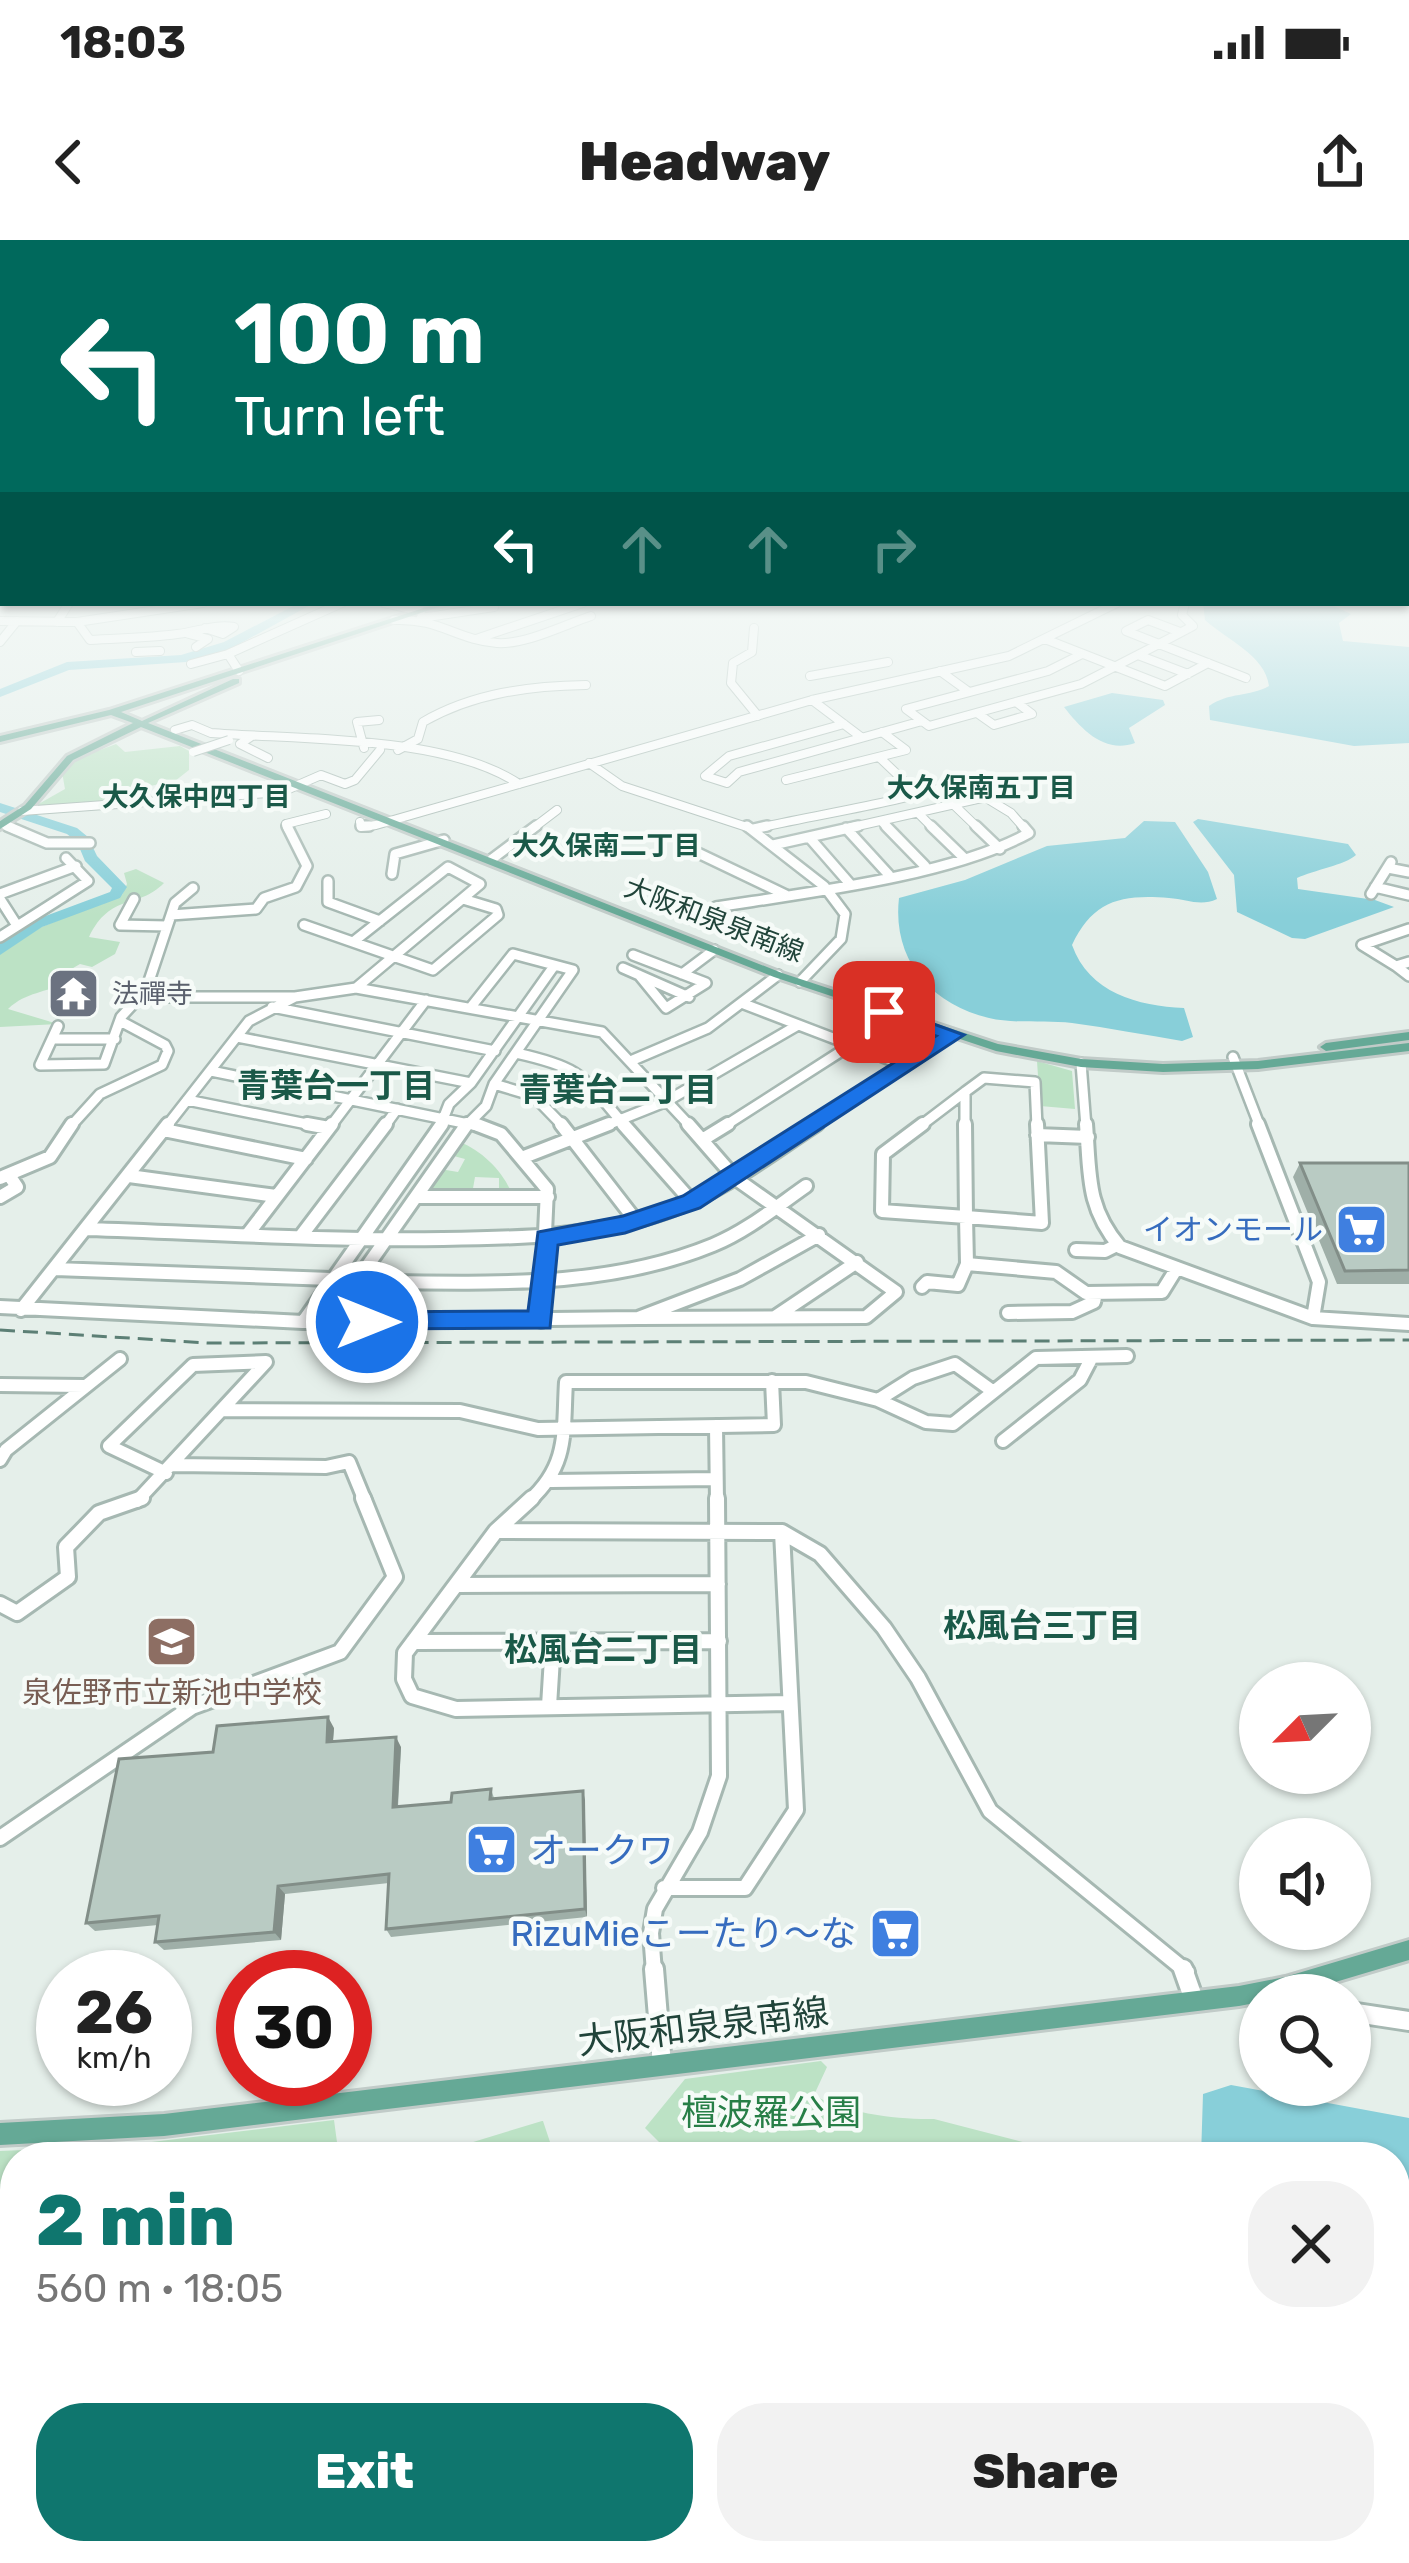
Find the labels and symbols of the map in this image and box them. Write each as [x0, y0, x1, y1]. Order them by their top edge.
district label: 大久保南五丁目 [887, 772, 1076, 804]
district label: 大久保中四丁目 [102, 781, 291, 813]
district label: 大久保南二丁目 [512, 830, 701, 862]
street label: 大阪和泉泉南線 [620, 871, 808, 969]
pin [833, 961, 935, 1063]
temple icon: 法禪寺 [45, 966, 101, 1022]
place label: 法禪寺 [112, 978, 193, 1010]
district label: 青葉台一丁目 [237, 1066, 435, 1105]
district label: 青葉台二丁目 [519, 1070, 717, 1109]
supermarket icon: イオンモール [1334, 1202, 1390, 1258]
place label: イオンモール [1143, 1212, 1323, 1248]
position arrow [304, 1259, 430, 1385]
district label: 松風台三丁目 [943, 1606, 1141, 1645]
school or university icon: 泉佐野市立新池中学校 [144, 1613, 200, 1669]
district label: 松風台二丁目 [504, 1630, 702, 1669]
north arrow [1239, 1662, 1371, 1794]
place label: 泉佐野市立新池中学校 [22, 1675, 322, 1711]
supermarket icon: オークワ [463, 1822, 519, 1878]
place label: オークワ [530, 1829, 674, 1872]
supermarket icon: RizuMieこーたり～な [867, 1905, 923, 1961]
place label: RizuMieこーたり～な [510, 1912, 856, 1955]
speed limit sign: 30 [216, 1950, 372, 2106]
street label: 大阪和泉泉南線 [575, 1990, 831, 2063]
park label: 檀波羅公園 [681, 2091, 861, 2134]

